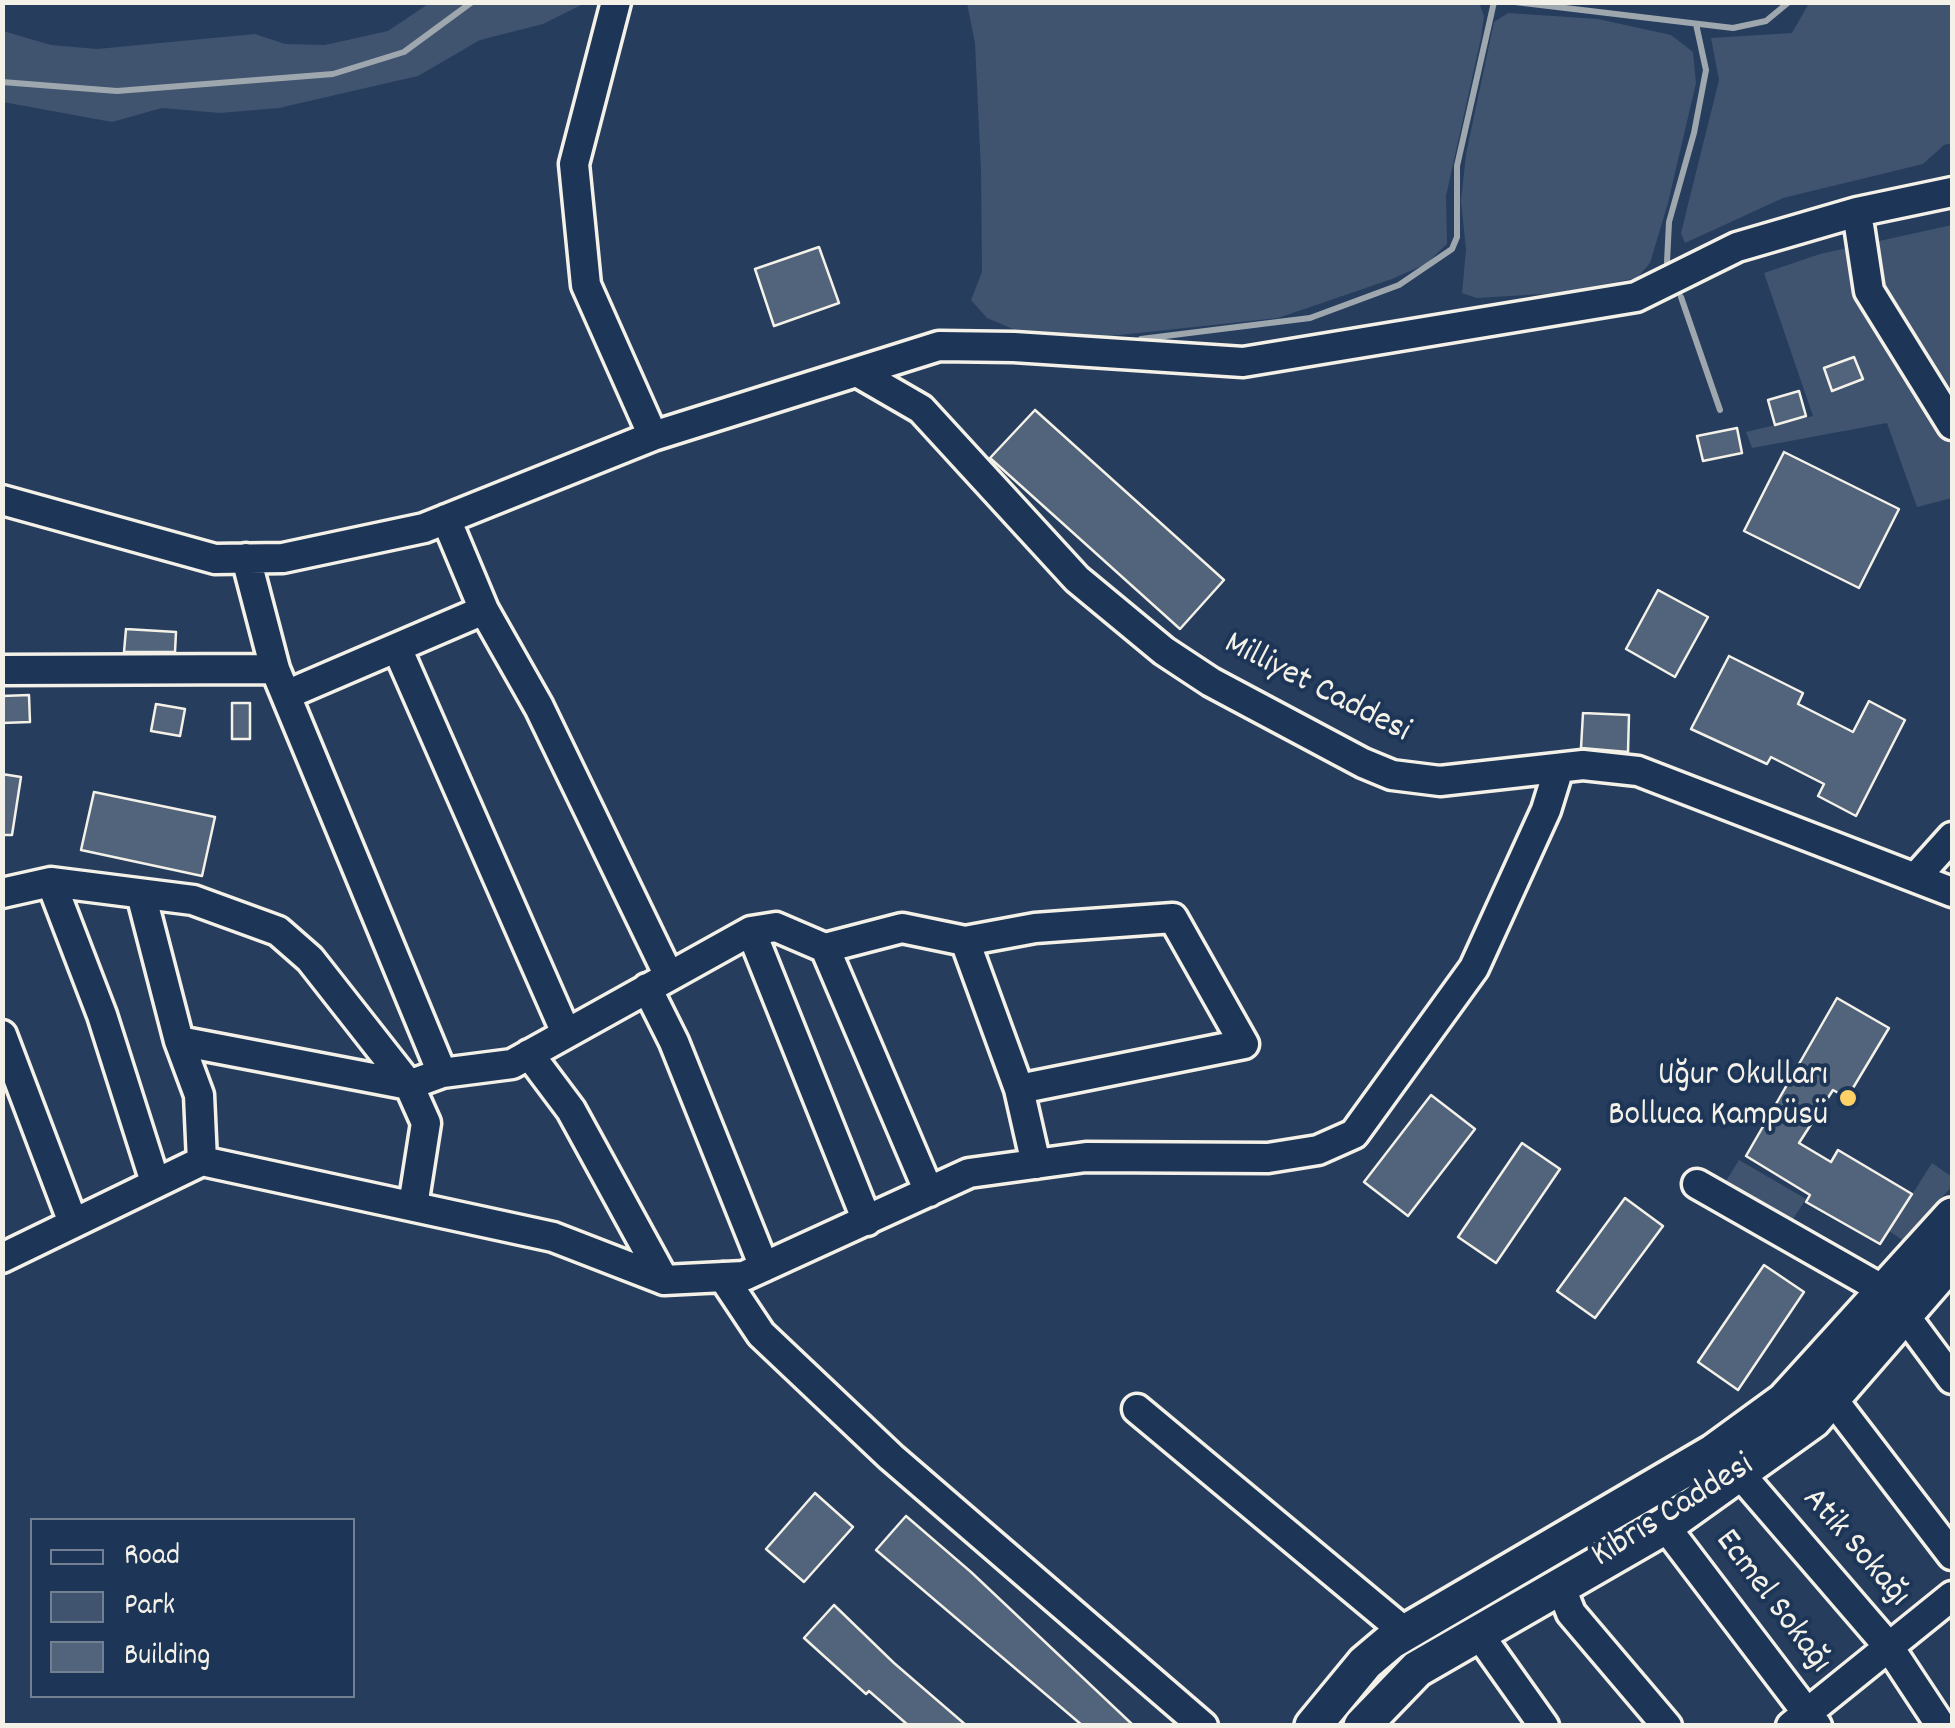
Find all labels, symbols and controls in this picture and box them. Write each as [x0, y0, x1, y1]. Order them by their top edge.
street label: Milliyet Caddesi [1216, 625, 1416, 755]
place label: Uğur Okulları Bolluca Kampüsü [1608, 1057, 1828, 1139]
marker: Uğur Okulları Bolluca Kampüsü [1837, 1087, 1859, 1109]
street label: Kıbrıs Caddesi [1585, 1447, 1763, 1579]
street label: Atik Sokağı [1791, 1481, 1917, 1617]
legend [30, 1518, 355, 1698]
street label: Ecmel Sokağı [1703, 1523, 1839, 1683]
text: Road [124, 1536, 180, 1579]
text: Park [124, 1586, 175, 1629]
text: Building [124, 1636, 210, 1679]

